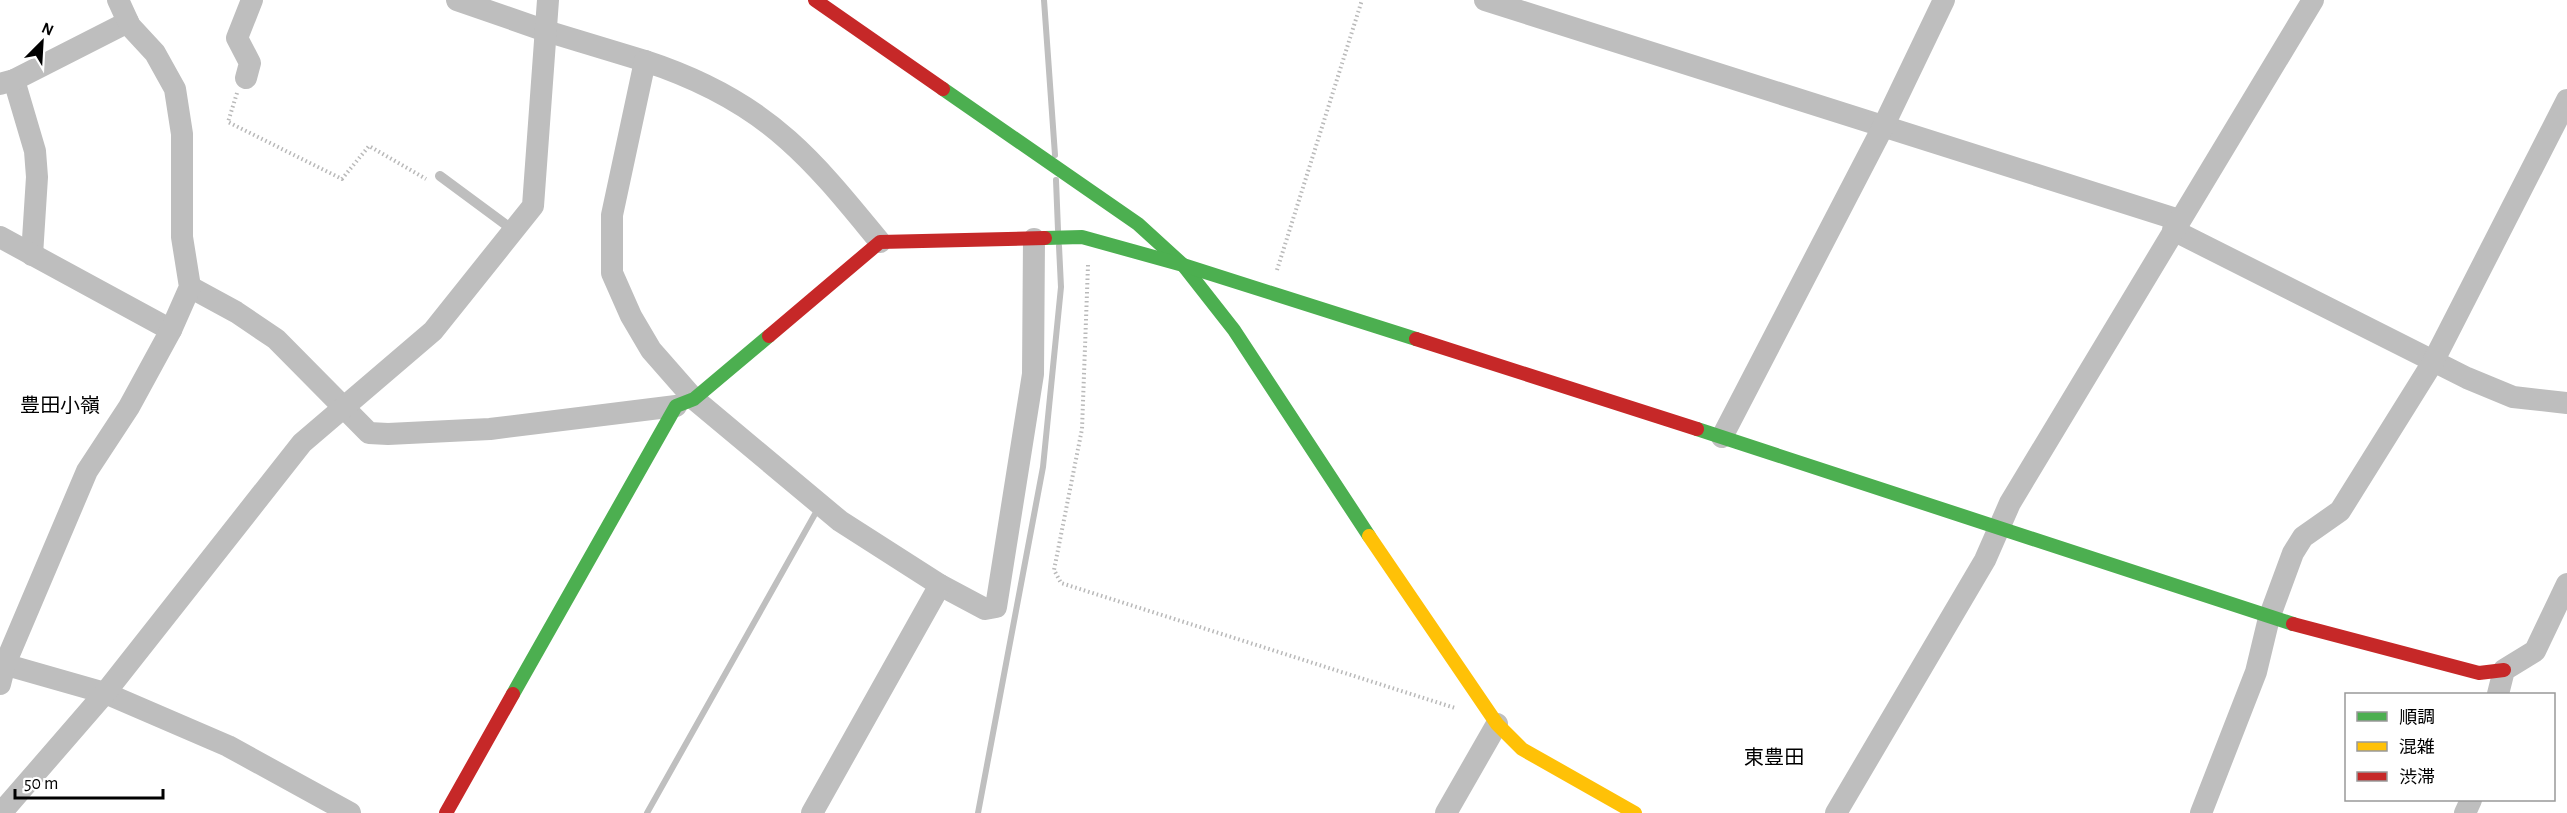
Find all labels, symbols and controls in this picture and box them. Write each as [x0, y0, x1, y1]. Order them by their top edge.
north arrow [12, 12, 72, 72]
text: N [39, 20, 56, 39]
district label: 豊田小嶺 [20, 395, 100, 416]
legend [2345, 693, 2555, 801]
text: 順調 [2399, 709, 2435, 727]
text: 混雑 [2399, 737, 2435, 757]
district label: 東豊田 [1744, 747, 1804, 768]
scale bar [15, 762, 164, 800]
text: 渋滞 [2399, 768, 2435, 787]
text: 50 m [24, 775, 58, 793]

